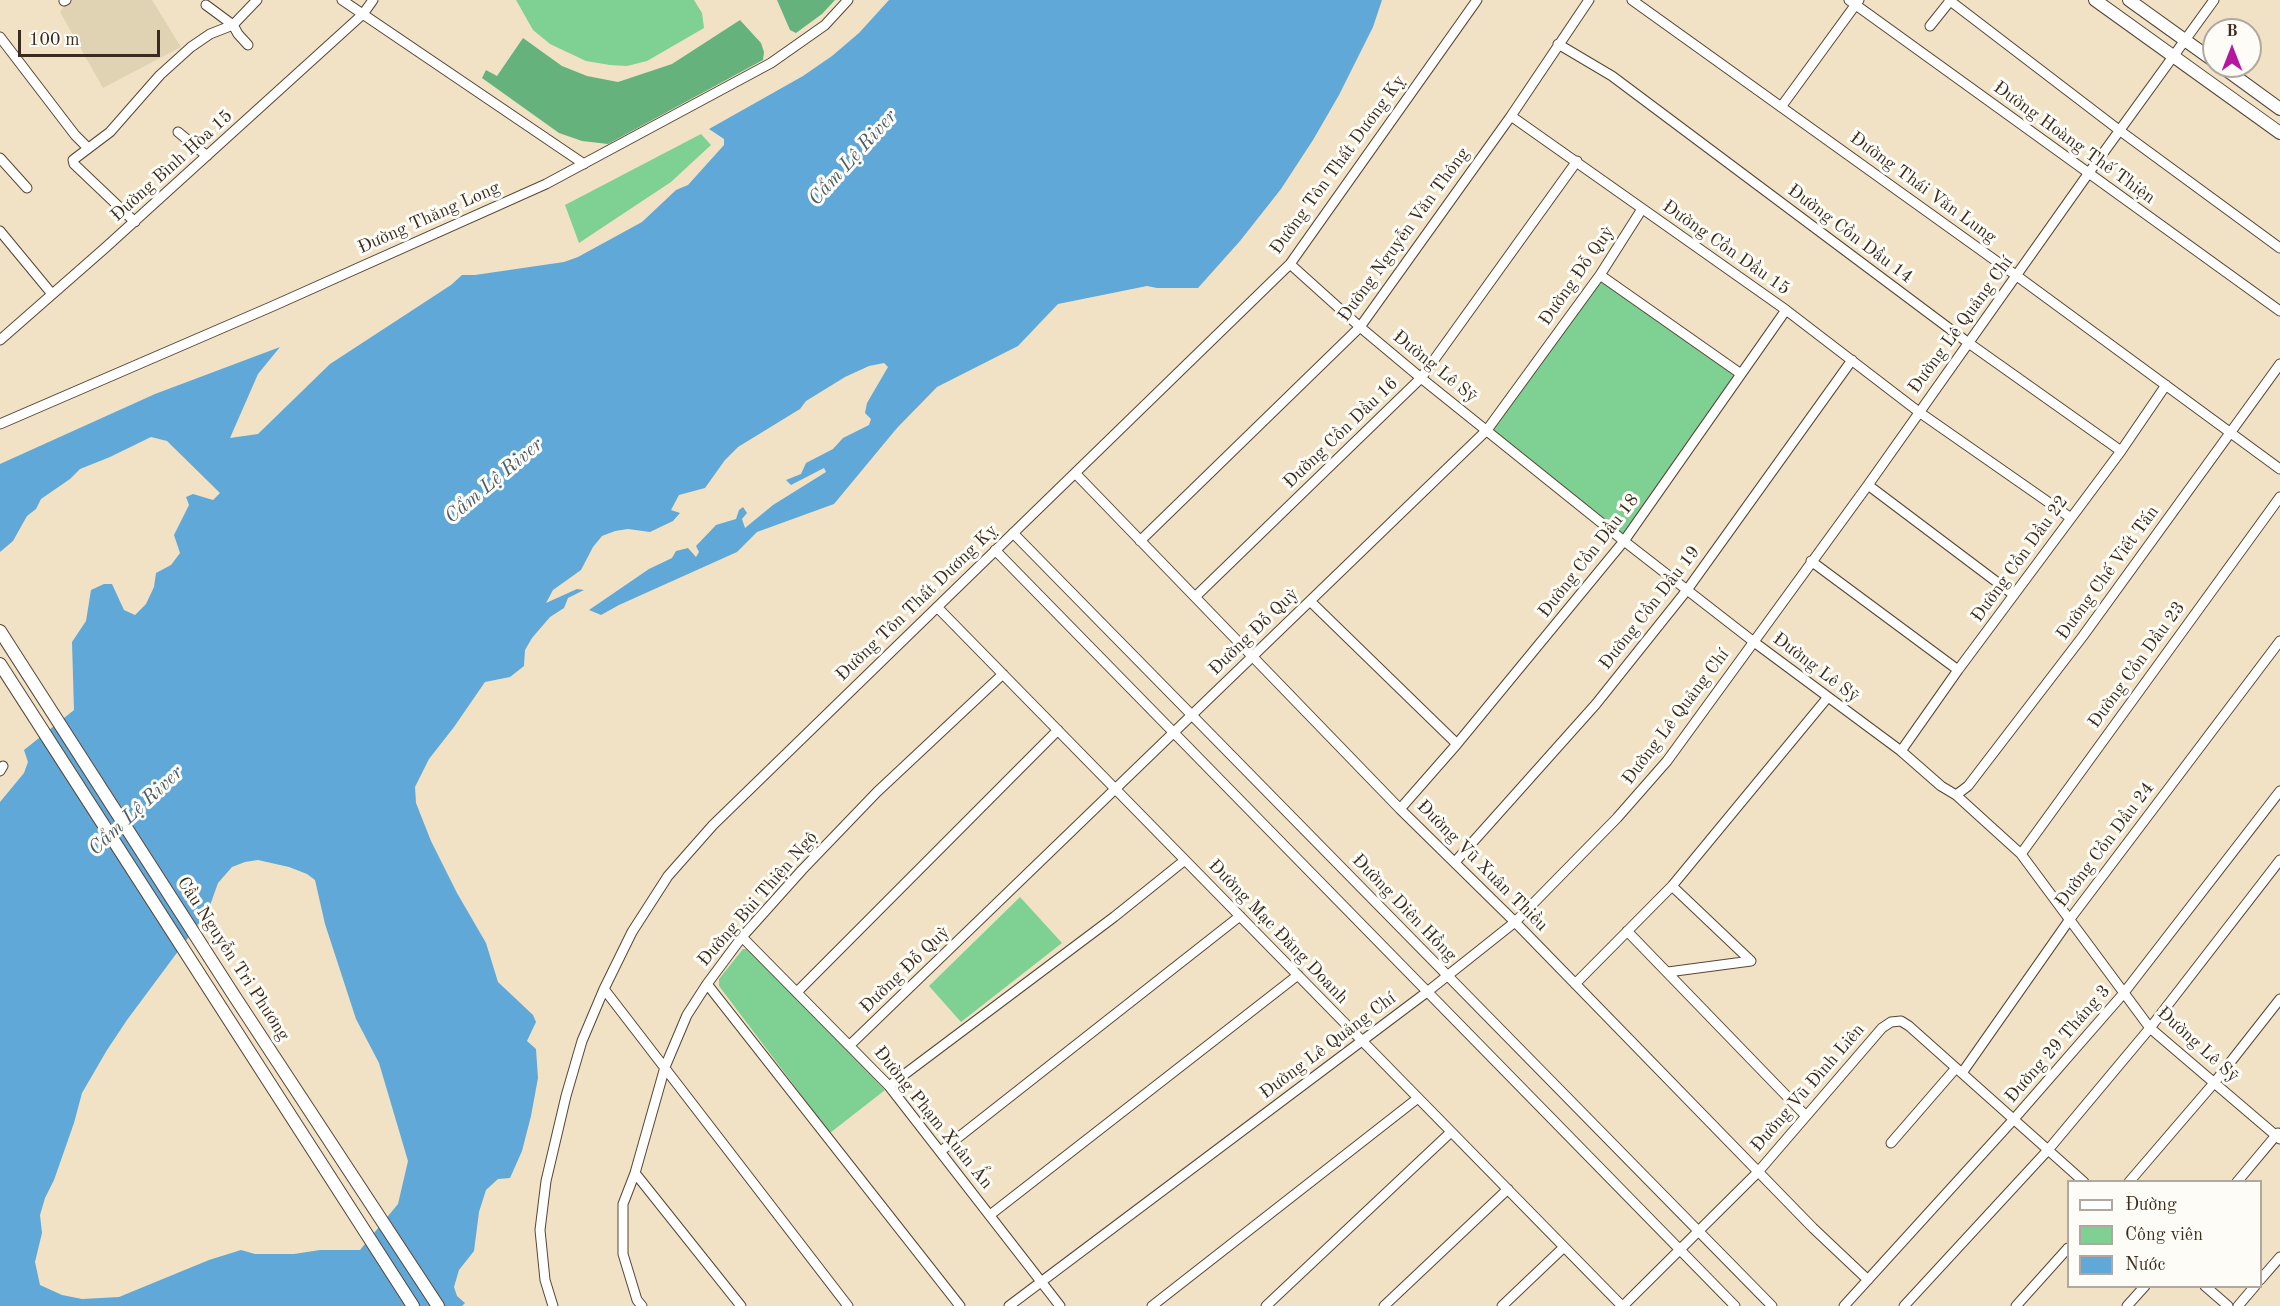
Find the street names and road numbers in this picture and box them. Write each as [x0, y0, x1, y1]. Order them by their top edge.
street label: Đường Tôn Thất Dương Kỵ [1266, 71, 1410, 259]
street label: Đường Hoàng Thế Thiện [1989, 77, 2159, 209]
street label: Đường Bình Hòa 15 [107, 106, 237, 226]
street label: Đường Thái Văn Lung [1845, 128, 2001, 248]
street label: Đường Nguyễn Văn Thông [1334, 144, 1474, 326]
street label: Đường Thăng Long [355, 177, 503, 259]
street label: Đường Cồn Dầu 14 [1783, 180, 1917, 288]
street label: Đường Cồn Dầu 15 [1658, 196, 1794, 300]
street label: Đường Đỗ Quỳ [1535, 222, 1619, 330]
street label: Đường Lê Quảng Chí [1904, 252, 2018, 398]
street label: Đường Lê Sỹ [1388, 326, 1482, 408]
street label: Đường Cồn Dầu 16 [1279, 373, 1403, 493]
street label: Đường Cồn Dầu 18 [1534, 490, 1644, 622]
street label: Đường Cồn Dầu 22 [1967, 492, 2073, 626]
street label: Đường Chế Viết Tấn [2052, 502, 2164, 644]
street label: Đường Tôn Thất Dương Kỵ [832, 520, 1002, 686]
street label: Đường Cồn Dầu 19 [1595, 542, 1705, 674]
street label: Đường Đỗ Quỳ [1205, 584, 1303, 680]
street label: Đường Cồn Dầu 23 [2084, 598, 2190, 732]
street label: Đường Lê Sỹ [1768, 628, 1864, 708]
street label: Đường Lê Quảng Chí [1618, 645, 1734, 789]
street label: Đường Cồn Dầu 24 [2051, 778, 2159, 912]
street label: Đường Vũ Xuân Thiều [1412, 796, 1552, 936]
street label: Đường Bùi Thiện Ngộ [693, 827, 823, 971]
street label: Đường Diên Hồng [1347, 850, 1461, 966]
street label: Đường Mạc Đăng Doanh [1203, 855, 1353, 1009]
street label: Cầu Nguyễn Tri Phương [172, 873, 294, 1045]
street label: Đường Đỗ Quỳ [856, 922, 954, 1018]
street label: Đường 29 Tháng 3 [2001, 981, 2115, 1107]
street label: Đường Lê Quảng Chí [1256, 988, 1400, 1104]
street label: Đường Lê Sỹ [2153, 1003, 2243, 1087]
street label: Đường Vũ Đình Liên [1746, 1019, 1870, 1157]
street label: Đường Phạm Xuân Ẩn [869, 1042, 997, 1194]

